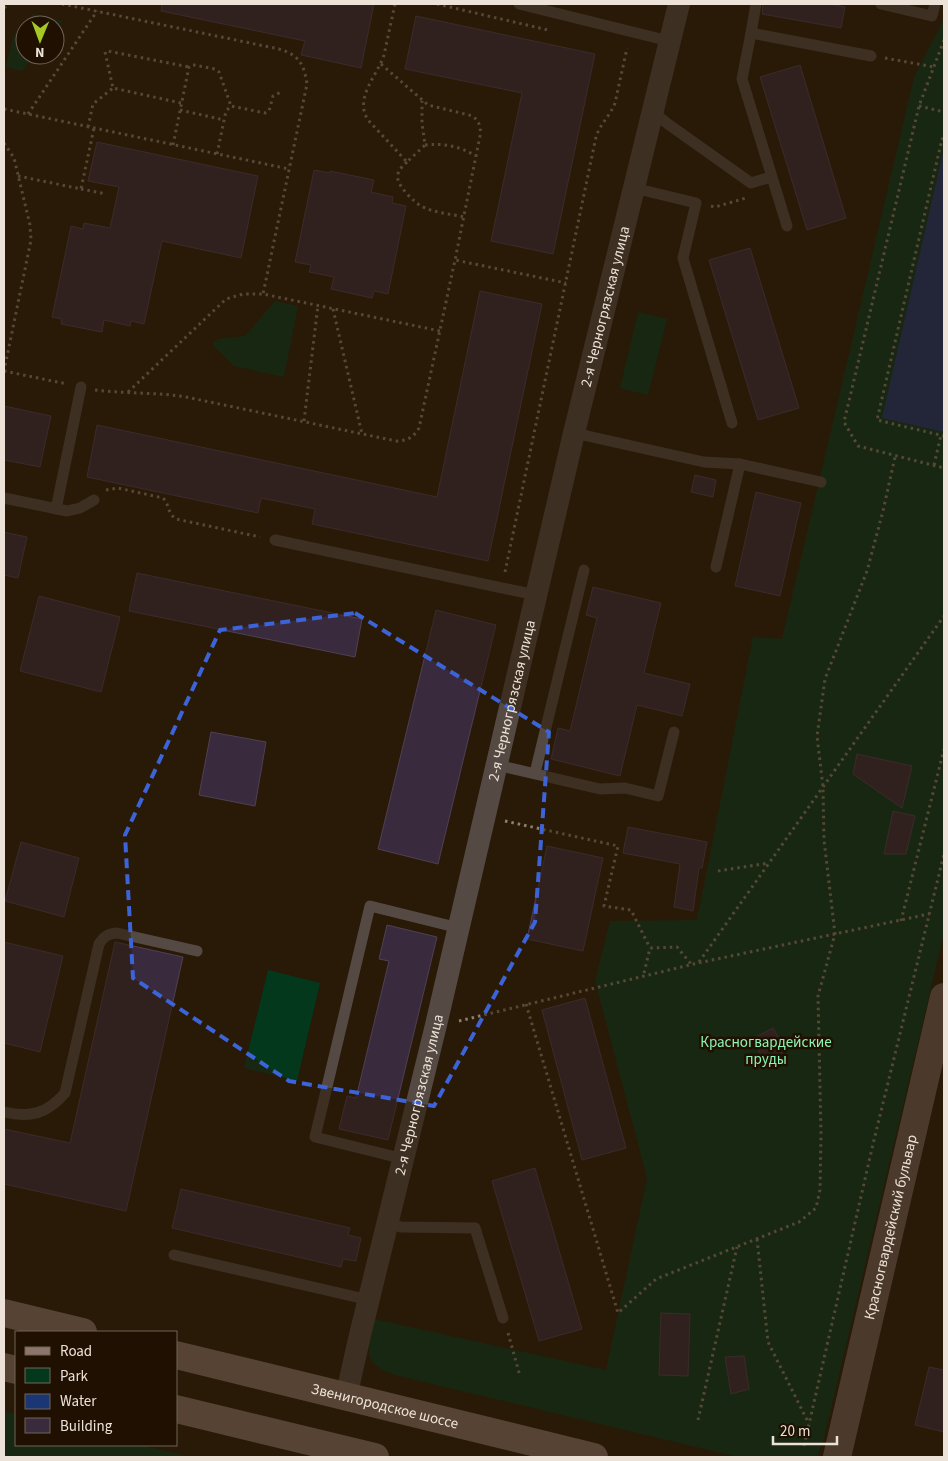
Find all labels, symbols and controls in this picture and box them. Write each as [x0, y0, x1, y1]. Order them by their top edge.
north arrow [15, 15, 65, 65]
text: N [35, 42, 45, 62]
street label: 2-я Черногрязская улица [575, 224, 635, 389]
street label: 2-я Черногрязская улица [483, 618, 541, 783]
street label: 2-я Черногрязская улица [389, 1012, 449, 1177]
park label: Красногвардейские пруды [700, 1032, 832, 1070]
street label: Красногвардейский бульвар [859, 1132, 922, 1322]
legend [15, 1331, 178, 1446]
text: Road [60, 1341, 92, 1362]
text: Park [60, 1366, 89, 1387]
street label: Звенигородское шоссе [309, 1378, 461, 1434]
text: Water [60, 1391, 97, 1412]
scale bar [773, 1414, 837, 1446]
text: Building [60, 1416, 113, 1437]
text: 20 m [780, 1421, 810, 1442]

